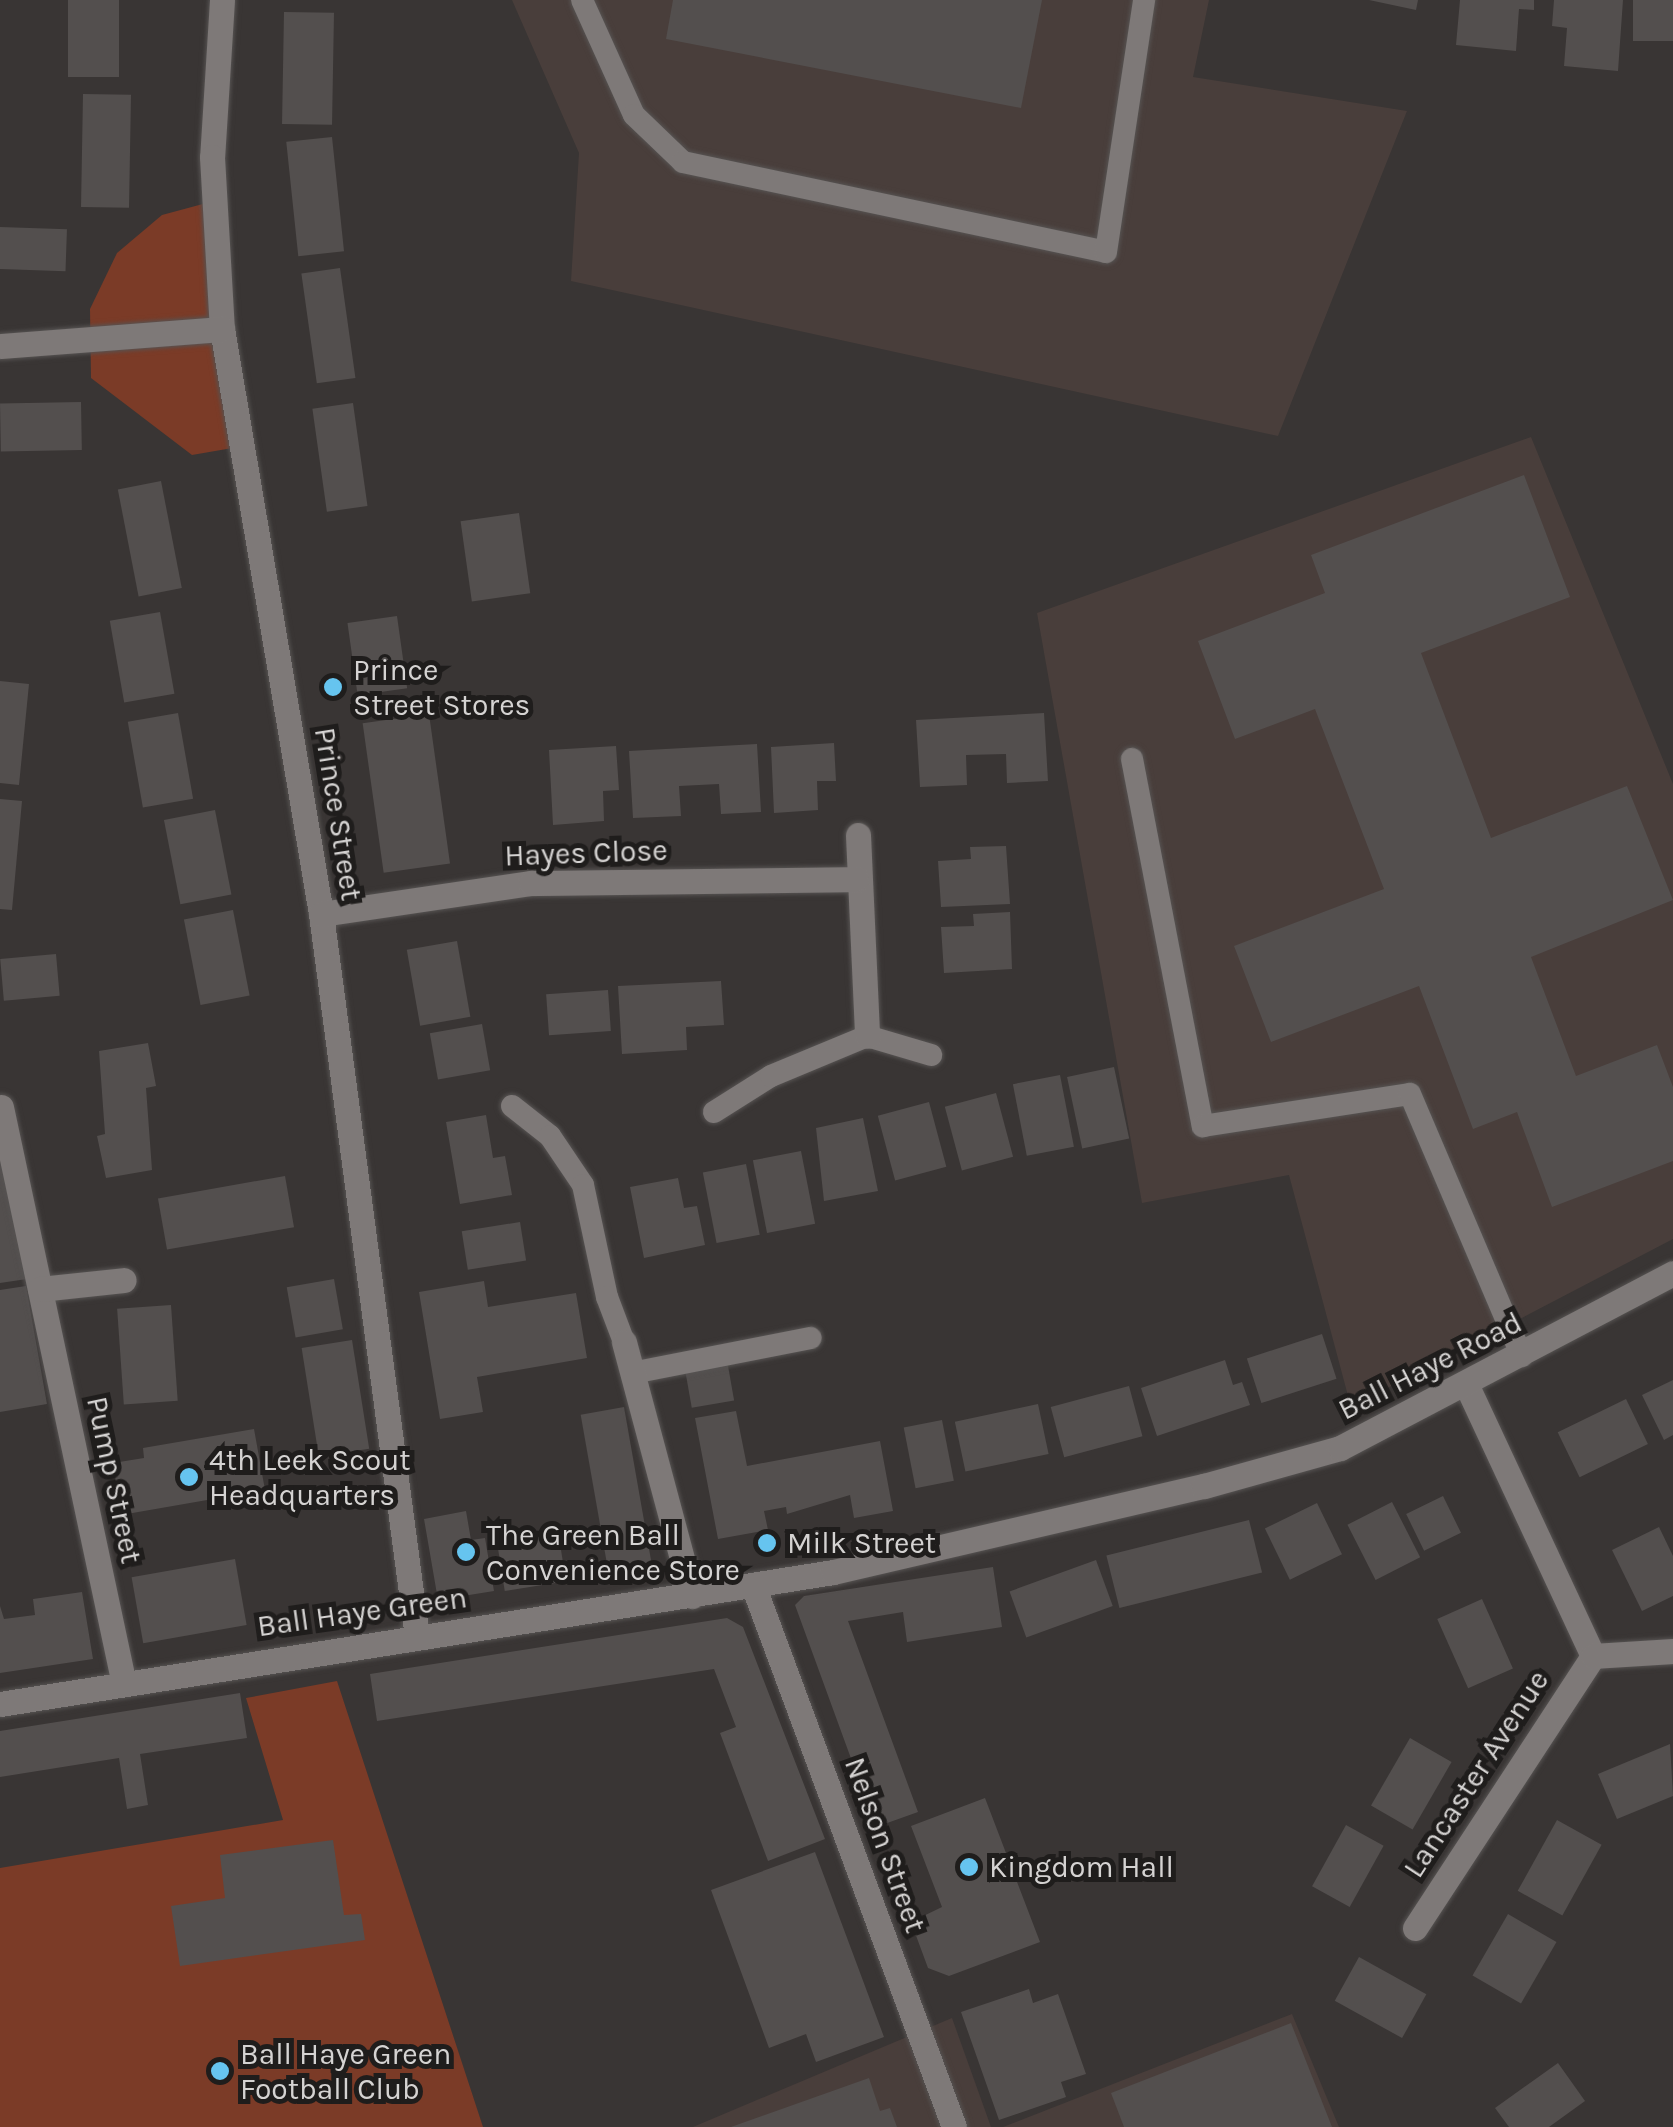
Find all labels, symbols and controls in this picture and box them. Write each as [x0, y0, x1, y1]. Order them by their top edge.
place label: Prince Street Stores [353, 652, 530, 722]
marker: Prince Street Stores [322, 676, 344, 698]
street label: Prince Street [307, 725, 369, 903]
street label: Hayes Close [504, 832, 668, 874]
street label: Ball Haye Road [1332, 1304, 1528, 1428]
street label: Pump Street [79, 1393, 149, 1567]
place label: 4th Leek Scout Headquarters [209, 1442, 411, 1512]
marker: 4th Leek Scout Headquarters [178, 1466, 200, 1488]
place label: The Green Ball Convenience Store [486, 1517, 740, 1588]
place label: Milk Street [787, 1525, 936, 1561]
marker: Milk Street [756, 1532, 778, 1554]
marker: The Green Ball Convenience Store [455, 1541, 477, 1563]
street label: Ball Haye Green [255, 1579, 469, 1645]
street label: Lancaster Avenue [1396, 1664, 1556, 1884]
street label: Nelson Street [837, 1752, 933, 1938]
place label: Kingdom Hall [989, 1849, 1174, 1885]
marker: Kingdom Hall [958, 1856, 980, 1878]
place label: Ball Haye Green Football Club [240, 2036, 451, 2106]
marker: Ball Haye Green Football Club [209, 2060, 231, 2082]

